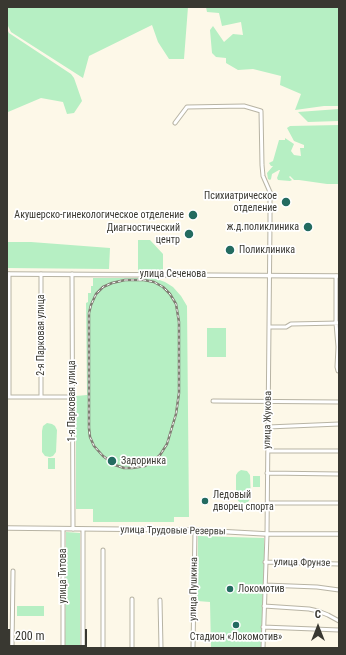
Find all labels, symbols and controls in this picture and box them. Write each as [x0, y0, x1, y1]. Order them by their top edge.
place label: Психиатрическое отделение [204, 190, 277, 214]
marker: Психиатрическое отделение [280, 196, 292, 208]
place label: Акушерско-гинекологическое отделение [14, 209, 184, 221]
marker: Акушерско-гинекологическое отделение [187, 209, 199, 221]
place label: ж.д.поликлиника [227, 221, 299, 233]
marker: ж.д.поликлиника [302, 221, 314, 233]
place label: Диагностический центр [107, 222, 180, 246]
marker: Диагностический центр [183, 228, 195, 240]
marker: Поликлиника [224, 244, 236, 256]
place label: Поликлиника [239, 244, 295, 256]
street label: улица Сеченова [140, 268, 206, 280]
street label: 2-я Парковая улица [35, 294, 47, 376]
street label: 1-я Парковая улица [66, 360, 78, 442]
street label: улица Жукова [261, 391, 275, 449]
marker: Задоринка [106, 455, 118, 467]
place label: Задоринка [121, 455, 166, 467]
place label: Ледовый дворец спорта [213, 489, 274, 512]
marker: Ледовый дворец спорта [200, 496, 210, 506]
street label: улица Трудовые Резервы [120, 524, 226, 538]
street label: улица Титова [57, 548, 69, 604]
street label: улица Пушкина [187, 557, 201, 621]
street label: улица Фрунзе [274, 557, 330, 569]
place label: Локомотив [238, 583, 285, 595]
marker: Локомотив [225, 584, 235, 594]
north arrow [298, 607, 338, 647]
text: С [315, 608, 321, 621]
marker: Стадион «Локомотив» [231, 620, 241, 630]
scale bar [10, 621, 89, 647]
text: 200 m [15, 629, 45, 643]
place label: Стадион «Локомотив» [190, 631, 282, 643]

